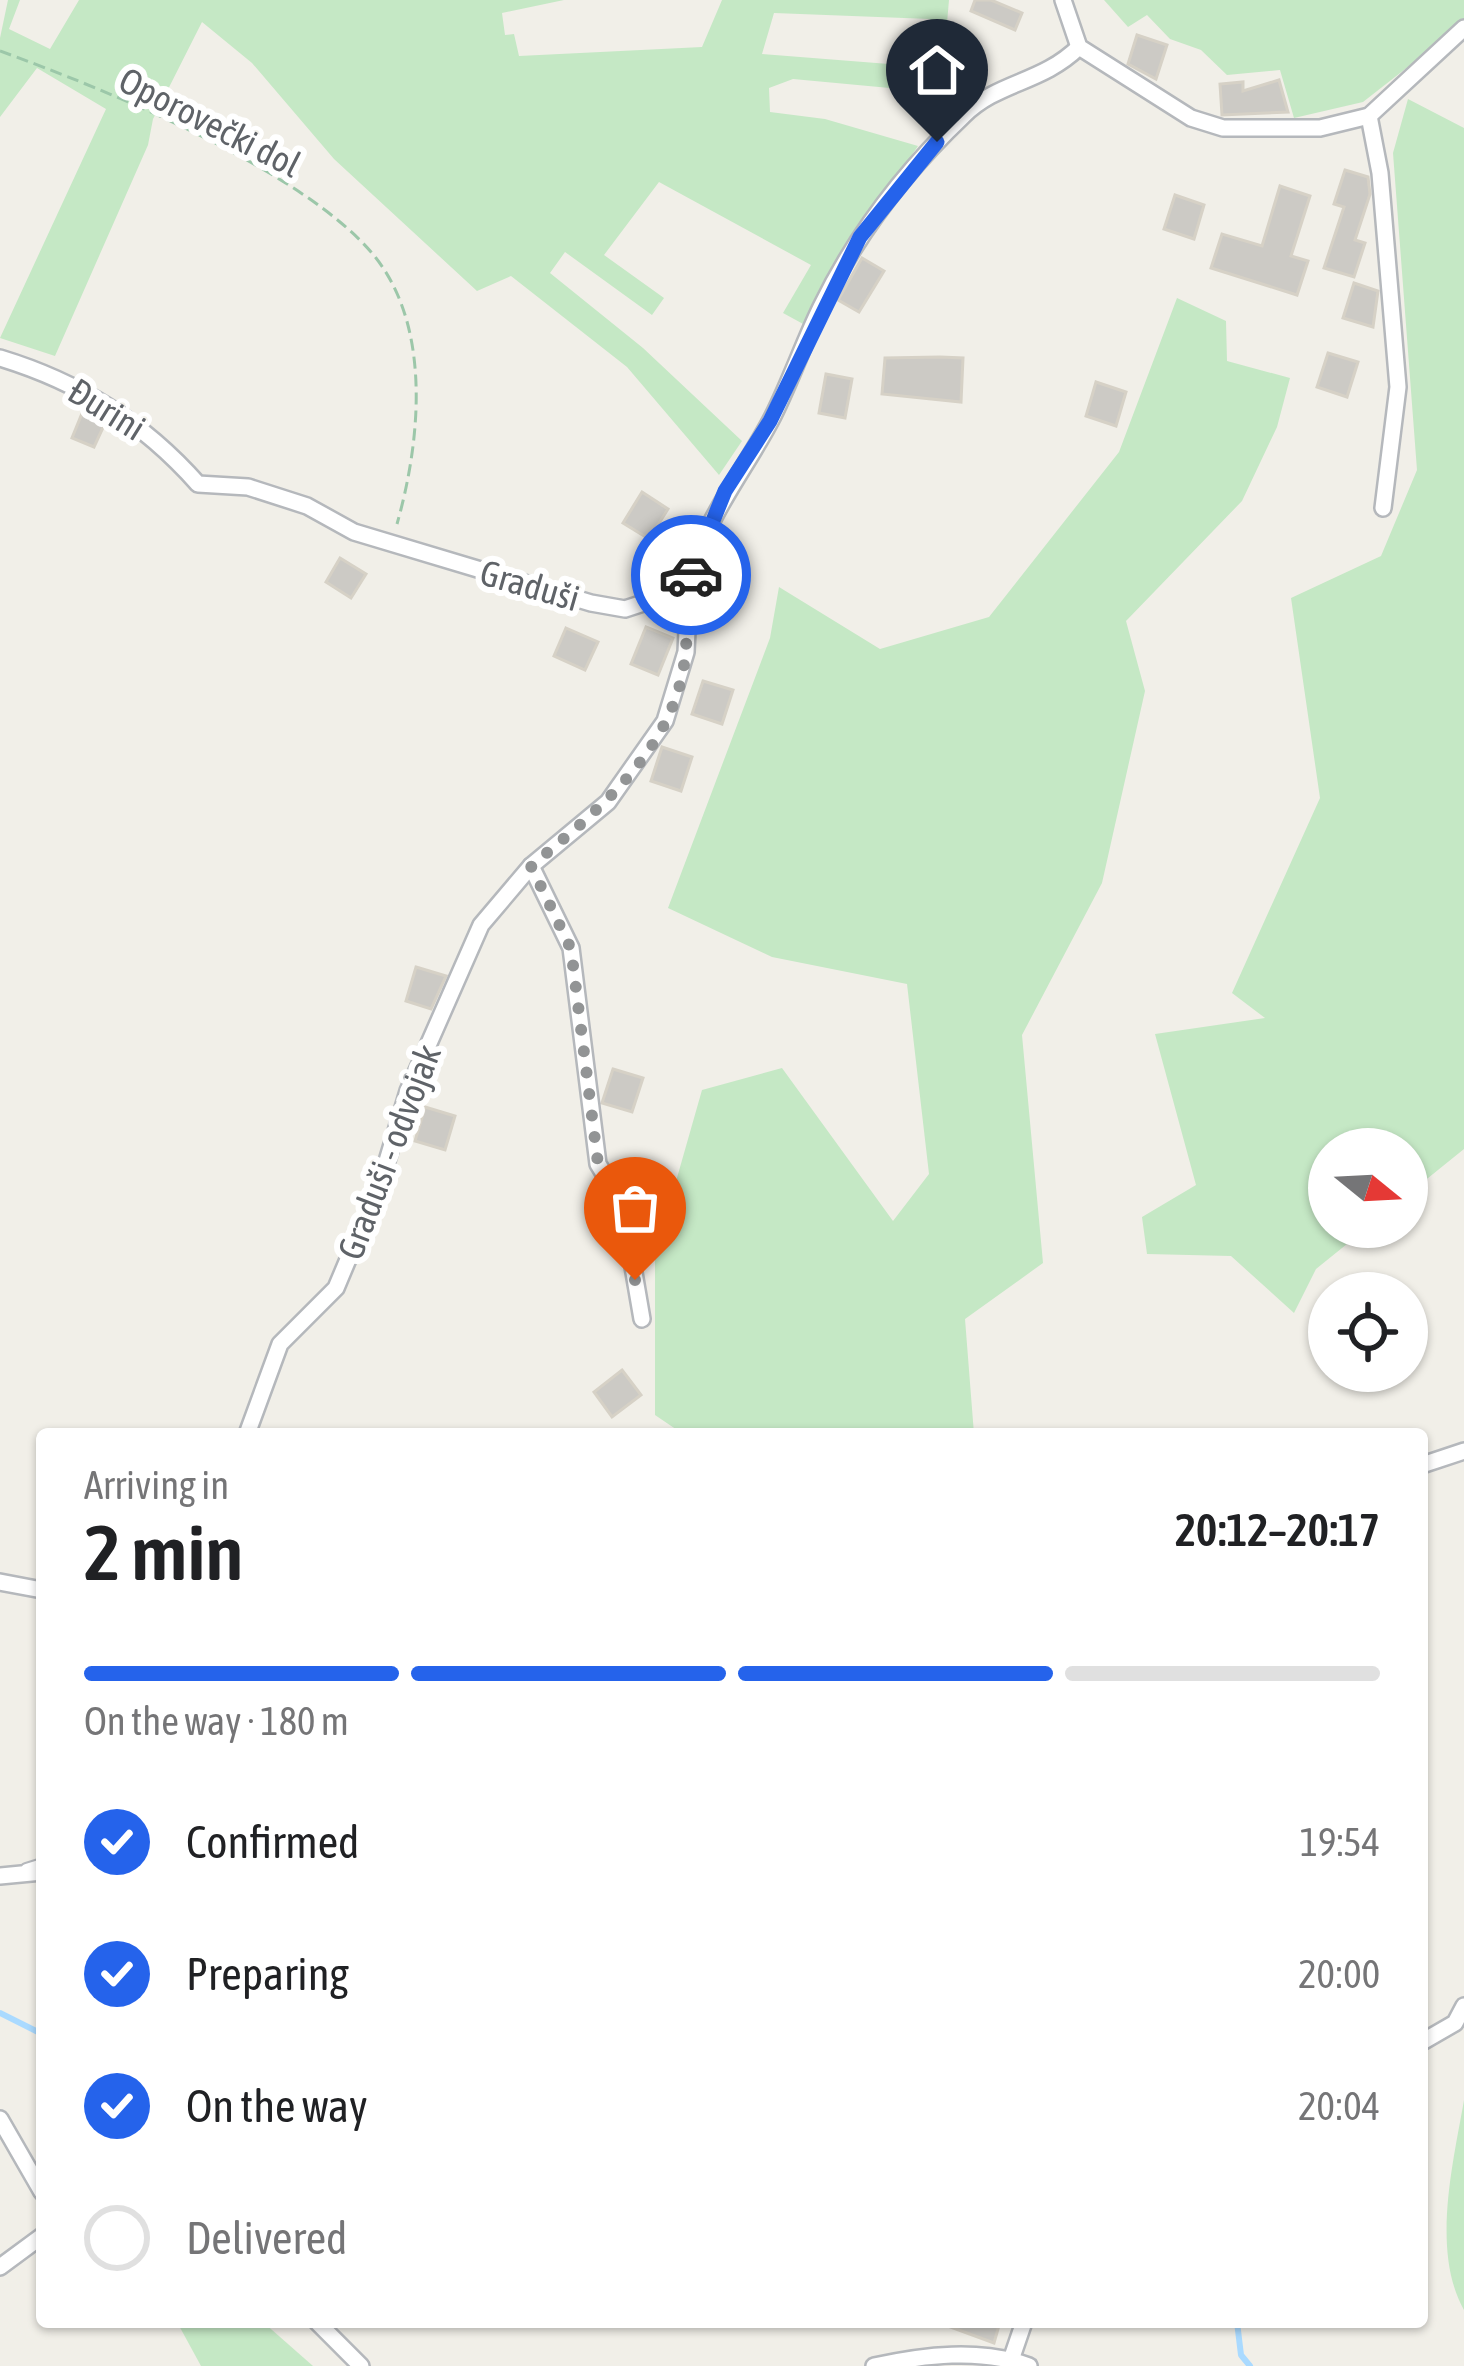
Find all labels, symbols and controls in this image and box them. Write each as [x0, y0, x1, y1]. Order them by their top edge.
pin [886, 19, 988, 142]
icon: home [904, 37, 970, 103]
street label: Oporovečki dol [112, 58, 308, 186]
street label: Đurini [61, 369, 153, 449]
courier [631, 515, 751, 635]
icon: car [658, 542, 724, 608]
street label: Graduši [476, 551, 584, 619]
street label: Graduši - odvojak [329, 1039, 449, 1265]
north arrow [1308, 1128, 1428, 1248]
map controls [1308, 1128, 1428, 1392]
pin [584, 1157, 686, 1280]
icon: bag [602, 1175, 668, 1241]
button: locate [1308, 1272, 1428, 1392]
text: Arriving in [84, 1463, 229, 1507]
text: 20:12–20:17 [1175, 1504, 1380, 1556]
text: 2 min [84, 1507, 243, 1597]
text: On the way · 180 m [84, 1699, 349, 1743]
icon: check [84, 1809, 150, 1875]
text: Confirmed [186, 1816, 359, 1868]
text: 19:54 [1300, 1820, 1380, 1864]
icon: check [84, 1941, 150, 2007]
text: Preparing [186, 1948, 349, 2000]
text: 20:00 [1298, 1952, 1380, 1996]
icon: check [84, 2073, 150, 2139]
text: On the way [186, 2080, 368, 2132]
text: 20:04 [1298, 2084, 1380, 2128]
text: Delivered [186, 2212, 347, 2264]

